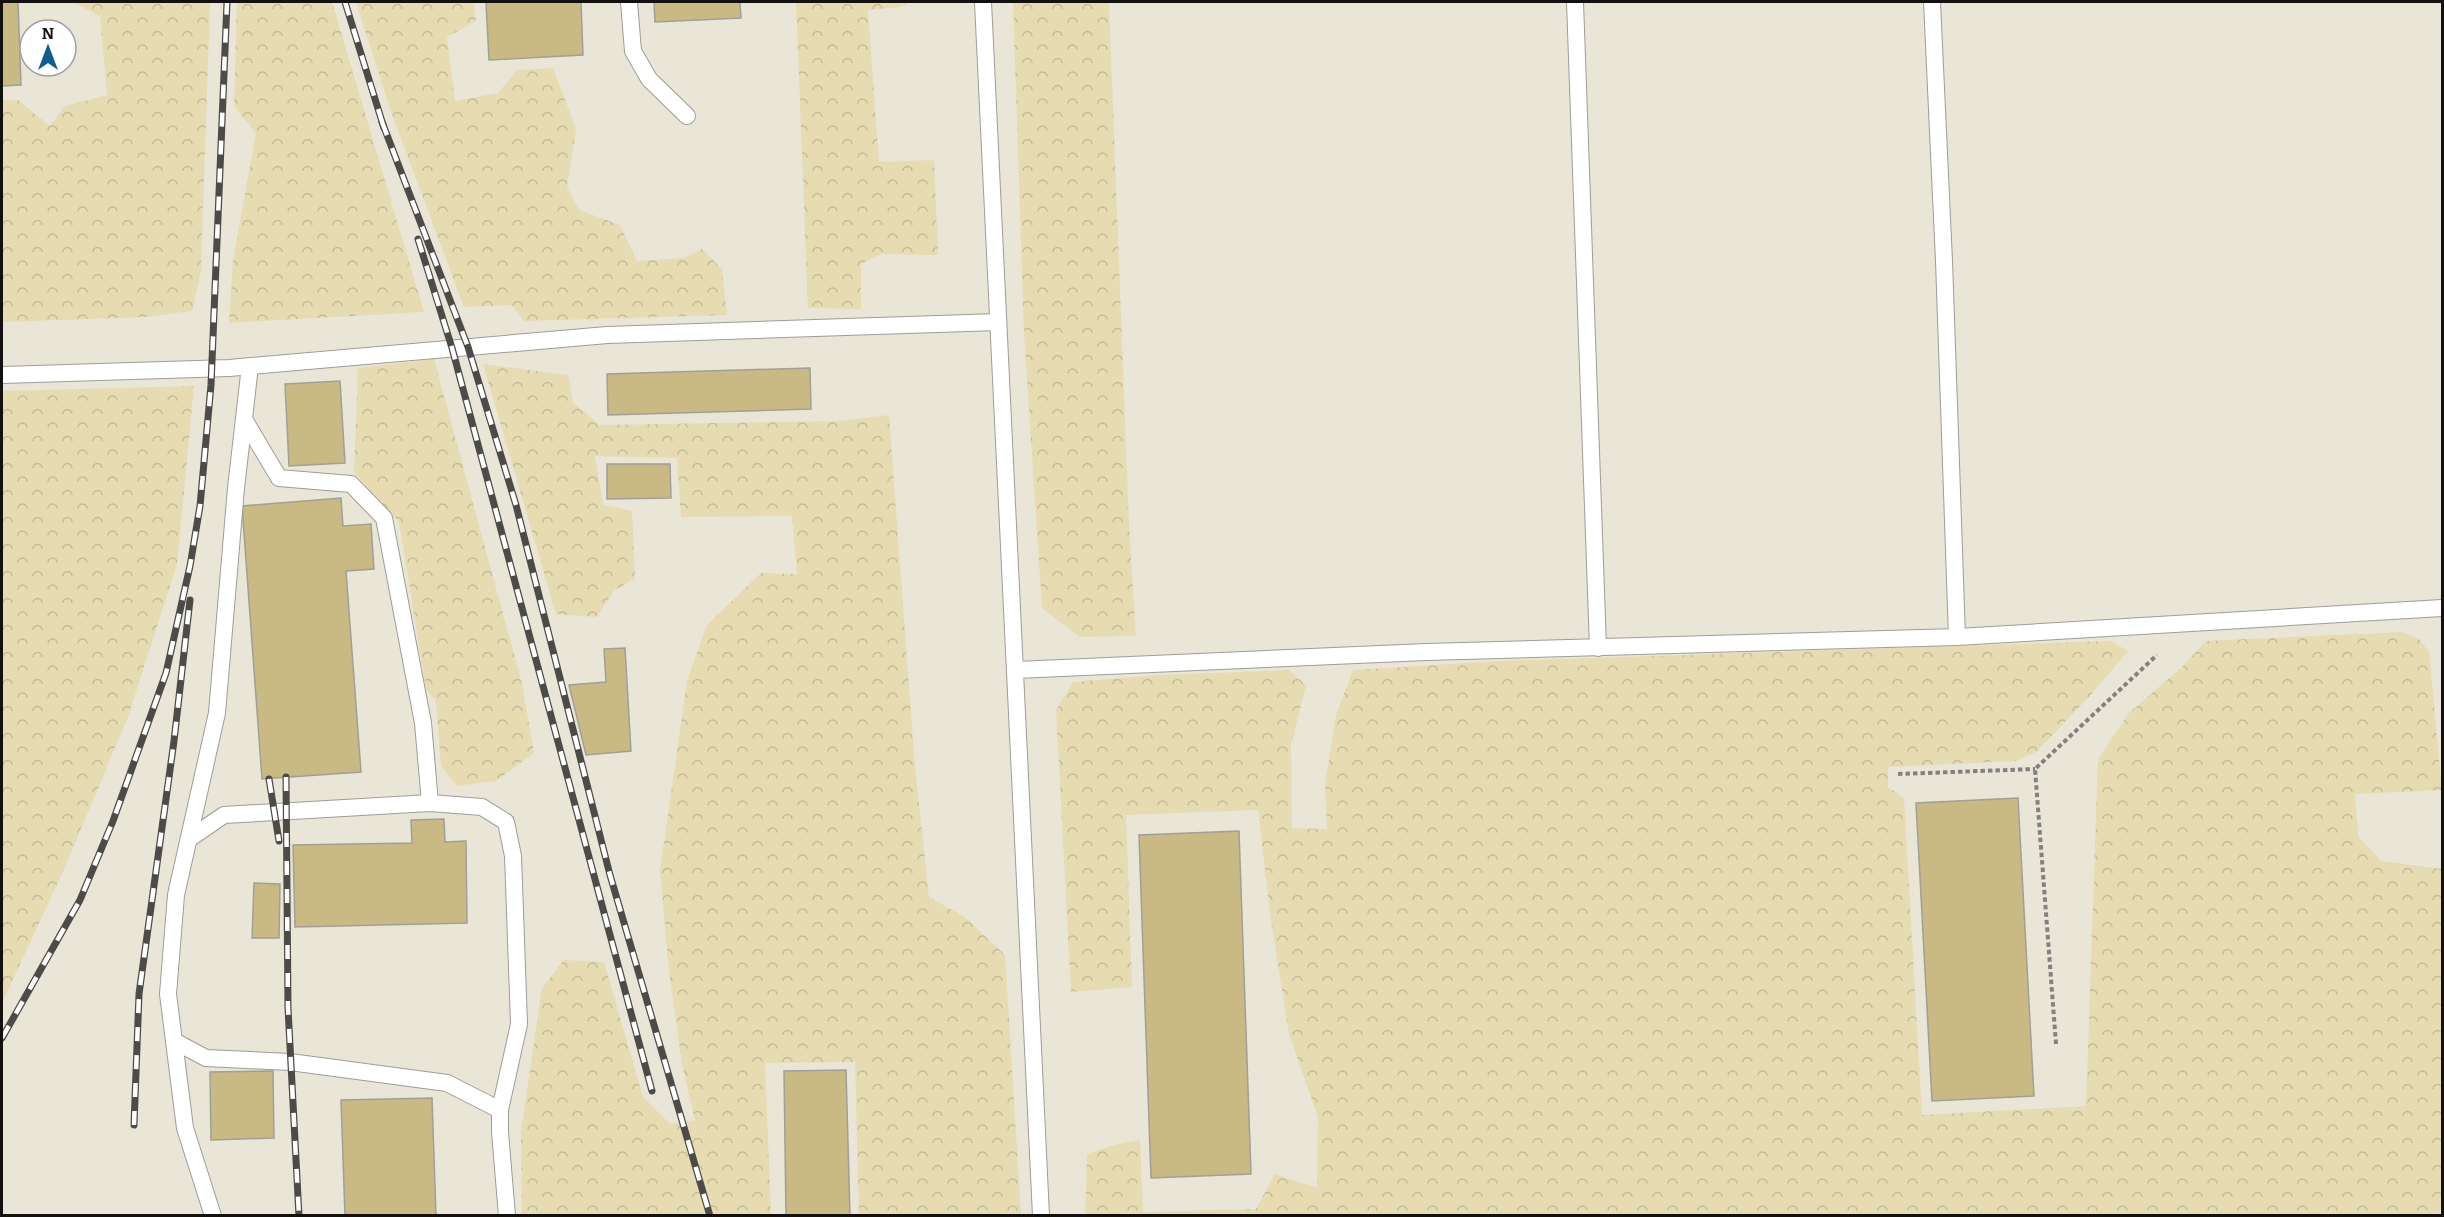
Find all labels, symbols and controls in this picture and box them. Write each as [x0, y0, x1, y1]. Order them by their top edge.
north arrow [18, 18, 78, 78]
text: N [42, 24, 54, 43]

